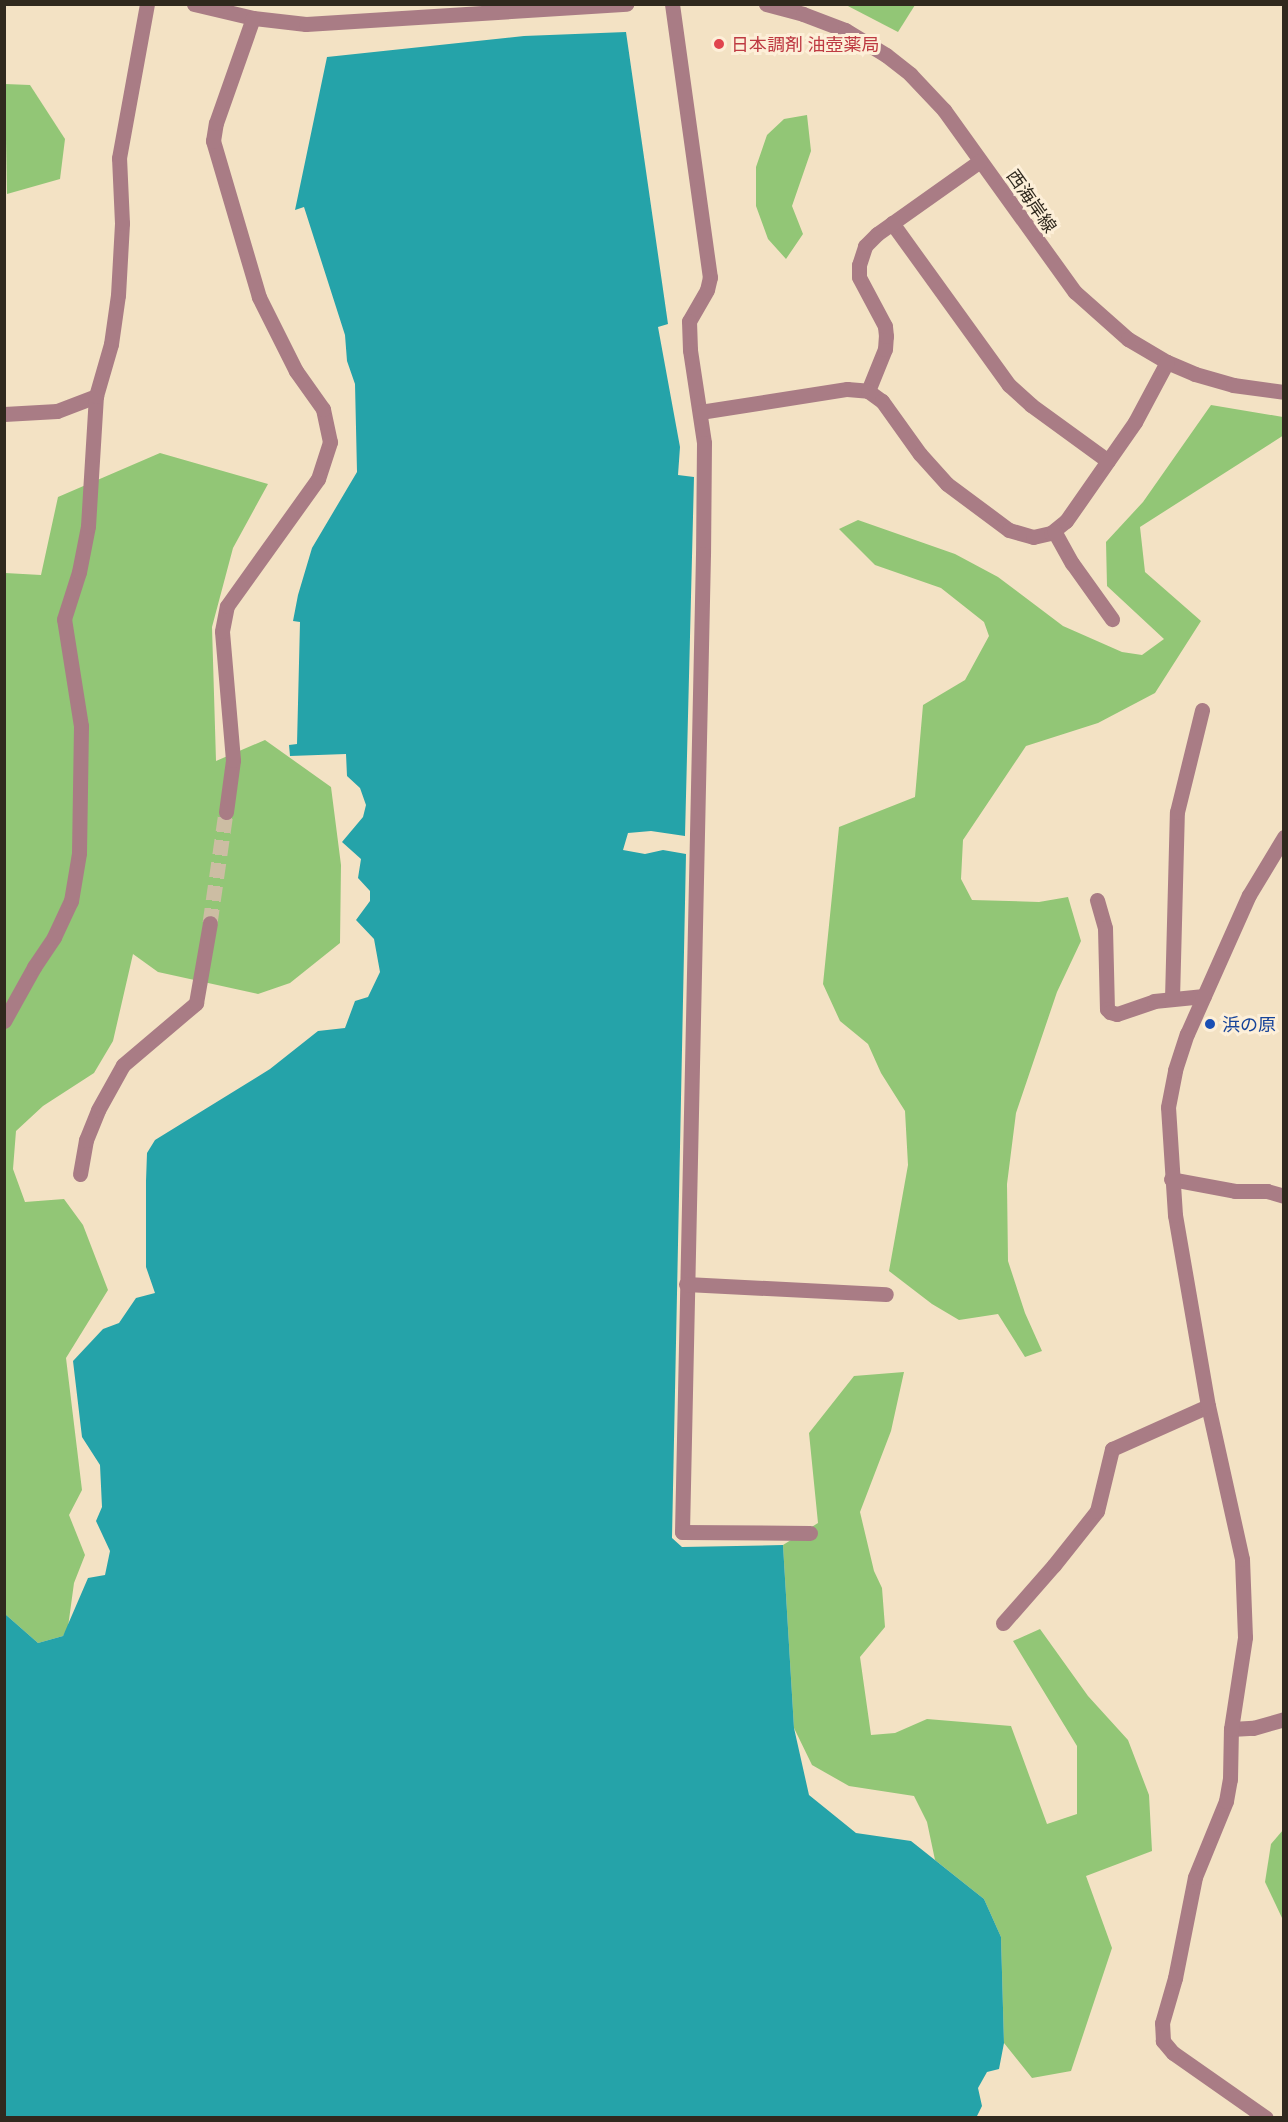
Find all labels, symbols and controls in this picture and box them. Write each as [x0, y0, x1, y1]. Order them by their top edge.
place label: 日本調剤 油壺薬局 [731, 33, 879, 55]
marker: 日本調剤 油壺薬局 [712, 37, 726, 51]
street label: 西海岸線 [1003, 165, 1061, 237]
place label: 浜の原 [1222, 1013, 1276, 1035]
marker: 浜の原 [1203, 1017, 1217, 1031]

